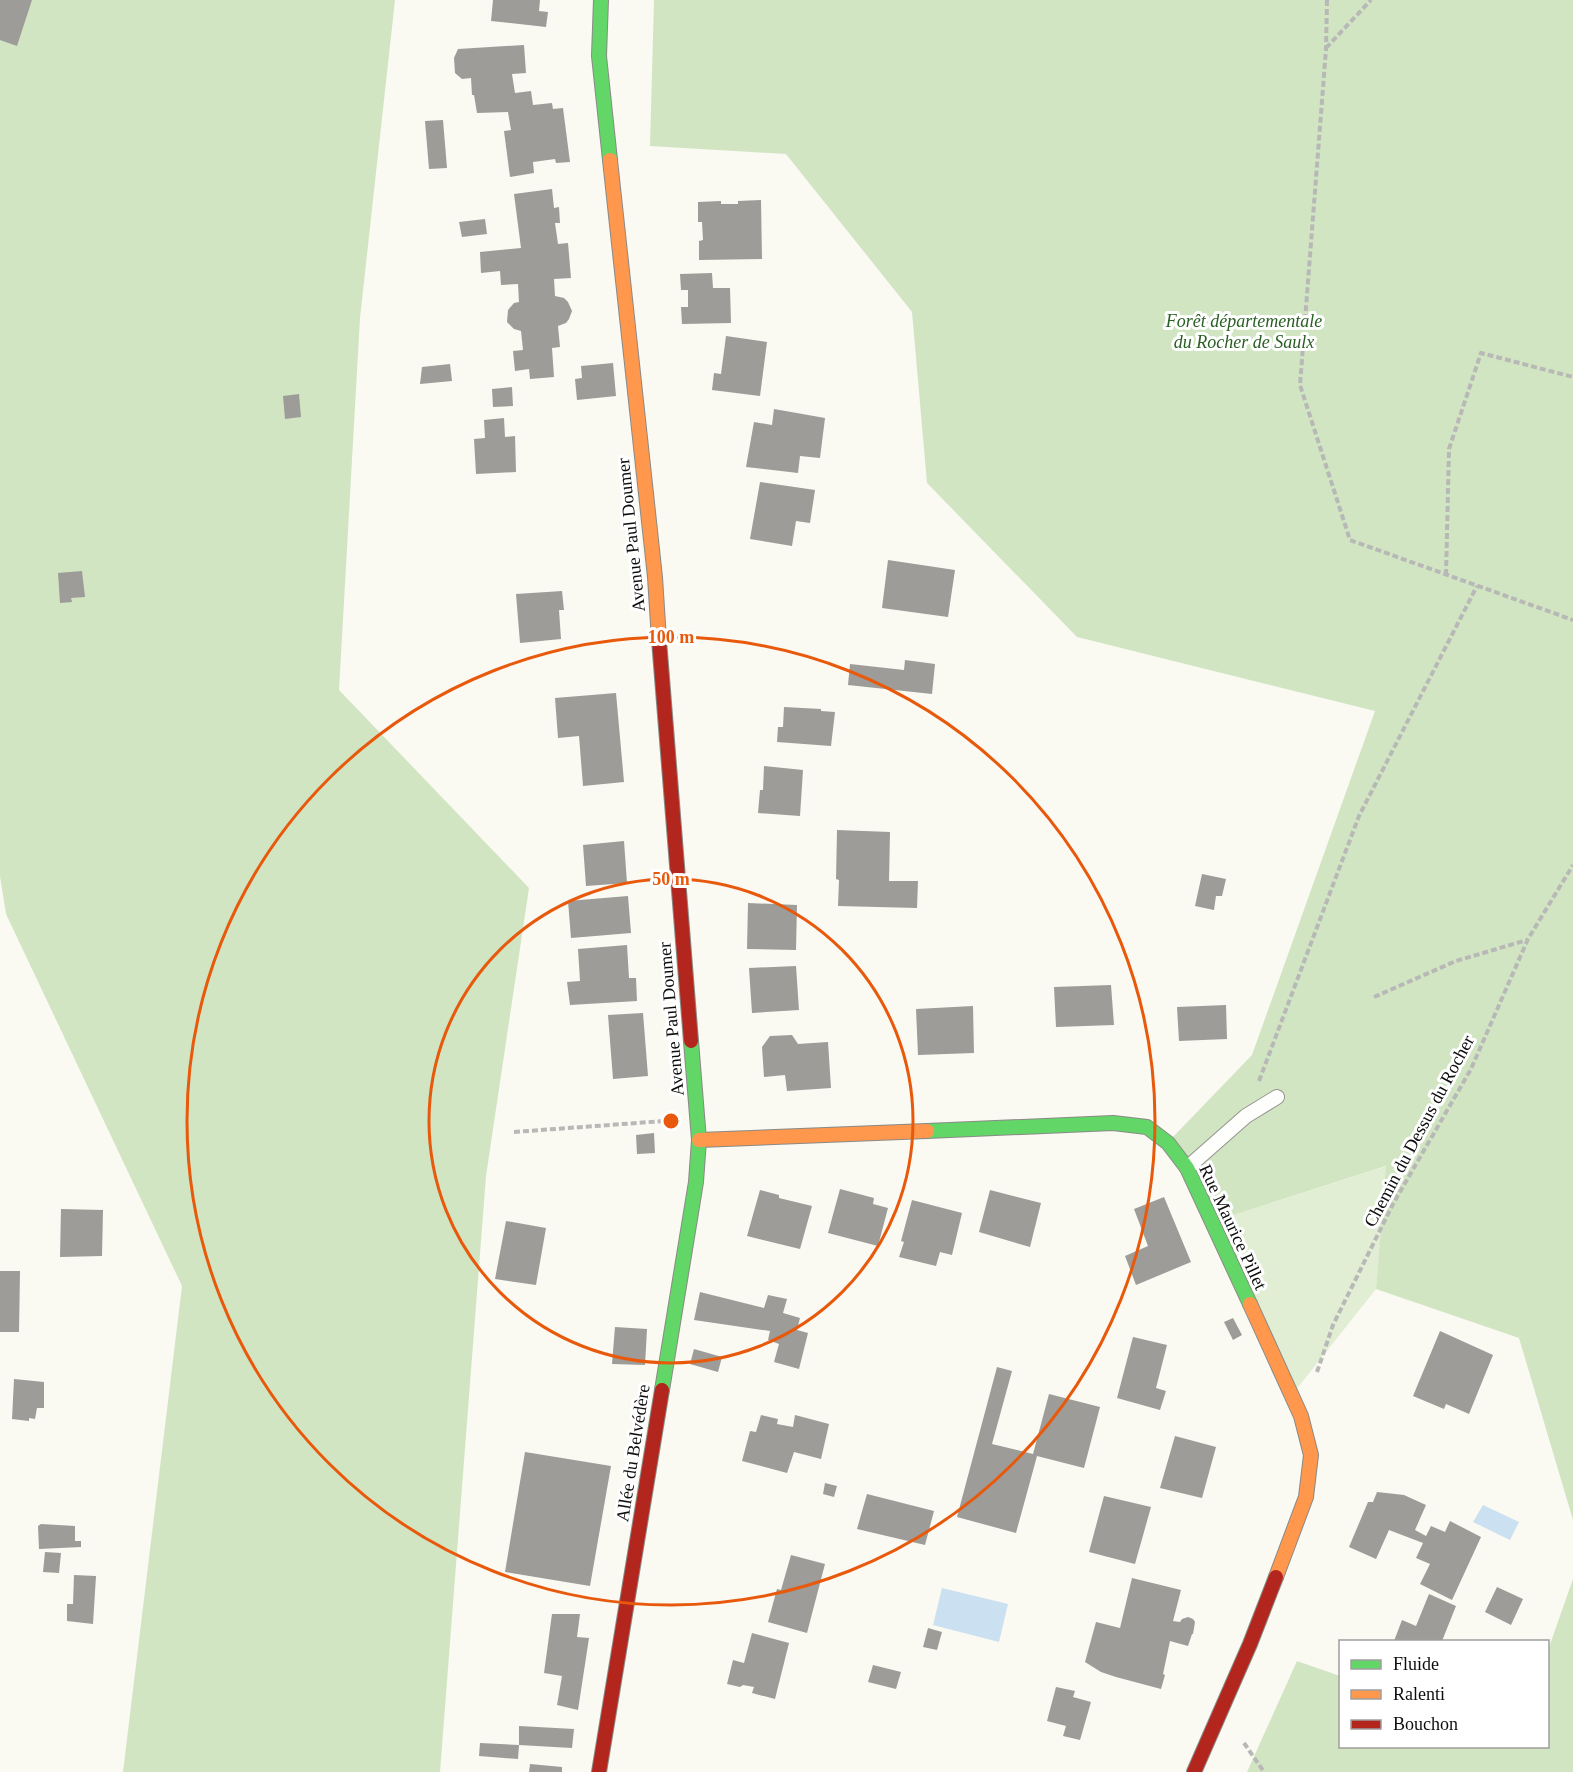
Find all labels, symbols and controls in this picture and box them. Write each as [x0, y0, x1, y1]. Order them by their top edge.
park label: Forêt départementale du Rocher de Saulx [1165, 311, 1322, 352]
street label: Avenue Paul Doumer [613, 457, 649, 613]
text: 100 m [648, 627, 694, 647]
text: 50 m [652, 869, 690, 889]
street label: Avenue Paul Doumer [654, 941, 688, 1097]
street label: Chemin du Dessus du Rocher [1360, 1032, 1478, 1230]
centre of rings [661, 1111, 681, 1131]
street label: Rue Maurice Pillet [1195, 1161, 1271, 1293]
street label: Allée du Belvédère [612, 1383, 654, 1523]
legend [1339, 1640, 1549, 1748]
text: Fluide [1393, 1654, 1439, 1674]
text: Ralenti [1393, 1684, 1445, 1704]
text: Bouchon [1393, 1714, 1458, 1734]

